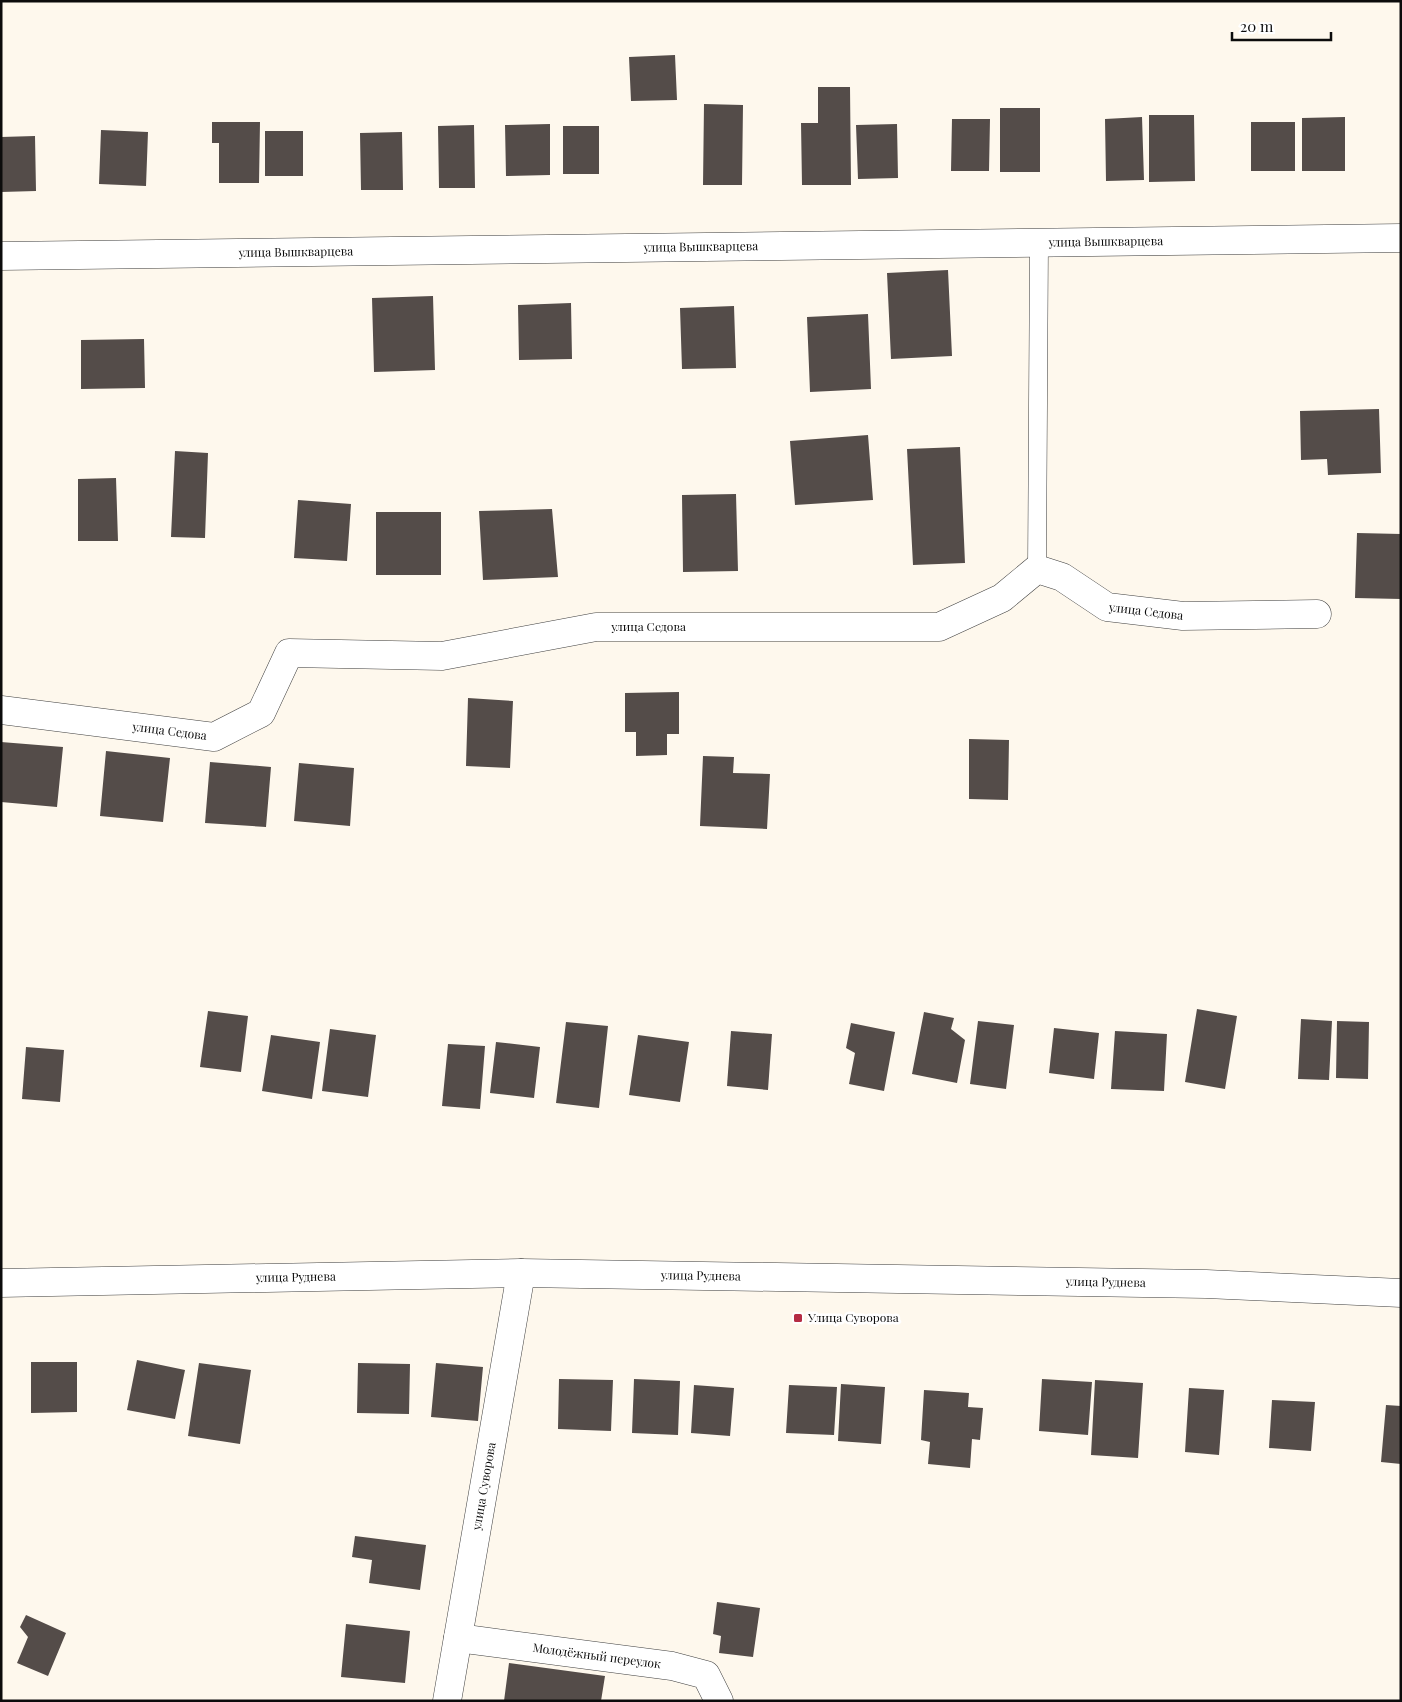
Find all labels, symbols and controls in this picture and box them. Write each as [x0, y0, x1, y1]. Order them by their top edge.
scale bar [1232, 10, 1331, 42]
text: 20 m [1240, 16, 1274, 36]
street label: улица Вышкварцева [1048, 232, 1163, 250]
street label: улица Вышкварцева [643, 237, 758, 255]
street label: улица Вышкварцева [238, 242, 353, 260]
street label: улица Седова [1107, 598, 1184, 623]
street label: улица Седова [610, 618, 686, 634]
street label: улица Седова [131, 718, 208, 743]
street label: улица Руднева [660, 1266, 741, 1284]
street label: улица Руднева [255, 1268, 336, 1285]
street label: улица Руднева [1065, 1273, 1146, 1290]
place label: Улица Суворова [807, 1309, 899, 1325]
marker: Улица Суворова [792, 1312, 804, 1324]
street label: улица Суворова [468, 1441, 499, 1532]
street label: Молодёжный переулок [532, 1639, 662, 1672]

